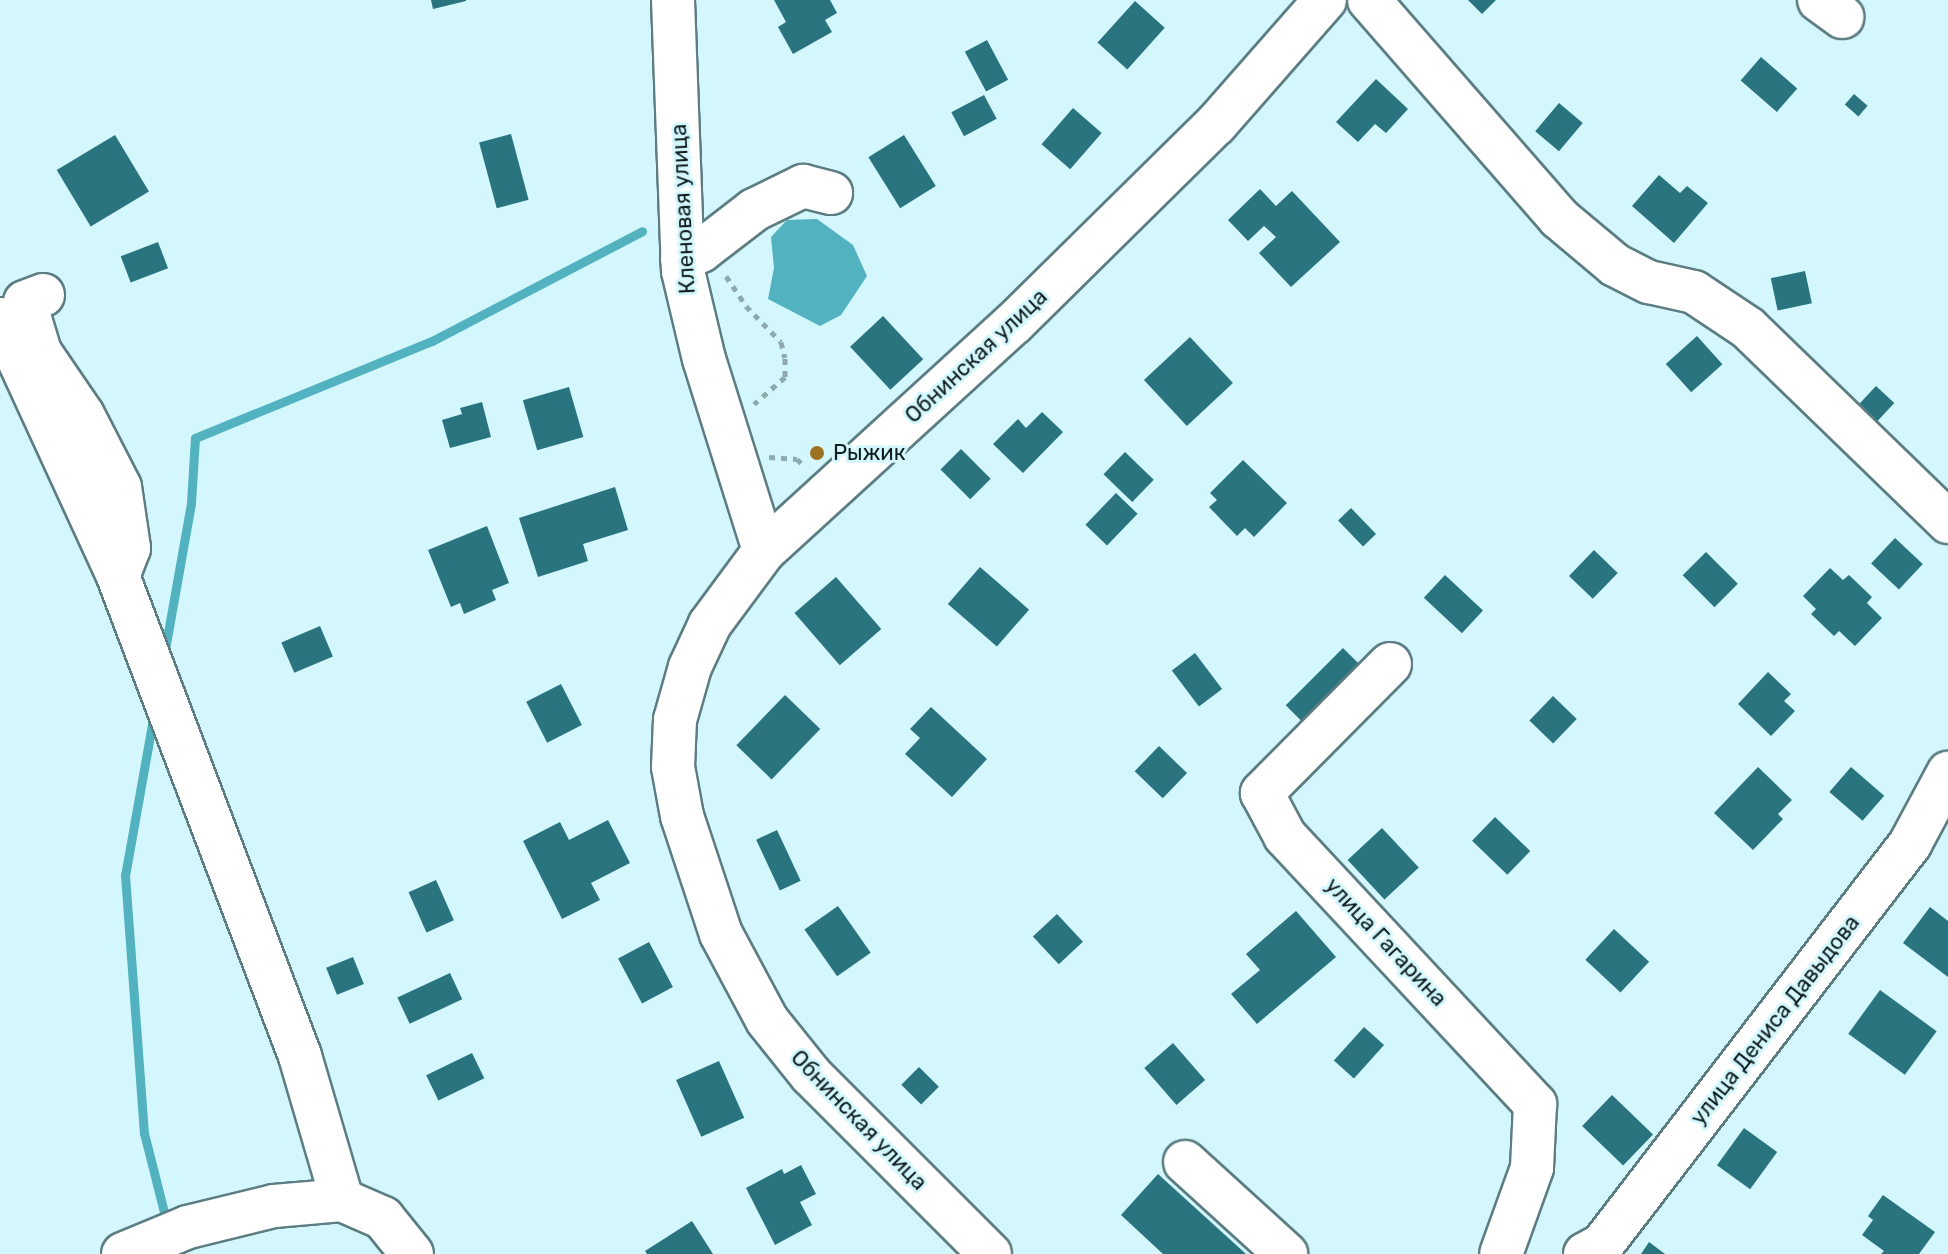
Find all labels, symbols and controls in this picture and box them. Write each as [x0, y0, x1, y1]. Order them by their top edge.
street label: Кленовая улица [665, 123, 701, 295]
street label: Обнинская улица [899, 283, 1053, 429]
place label: Рыжик [833, 440, 905, 466]
marker: Рыжик [808, 444, 826, 462]
street label: улица Гагарина [1320, 872, 1452, 1012]
street label: улица Дениса Давыдова [1685, 910, 1865, 1130]
street label: Обнинская улица [785, 1044, 933, 1196]

